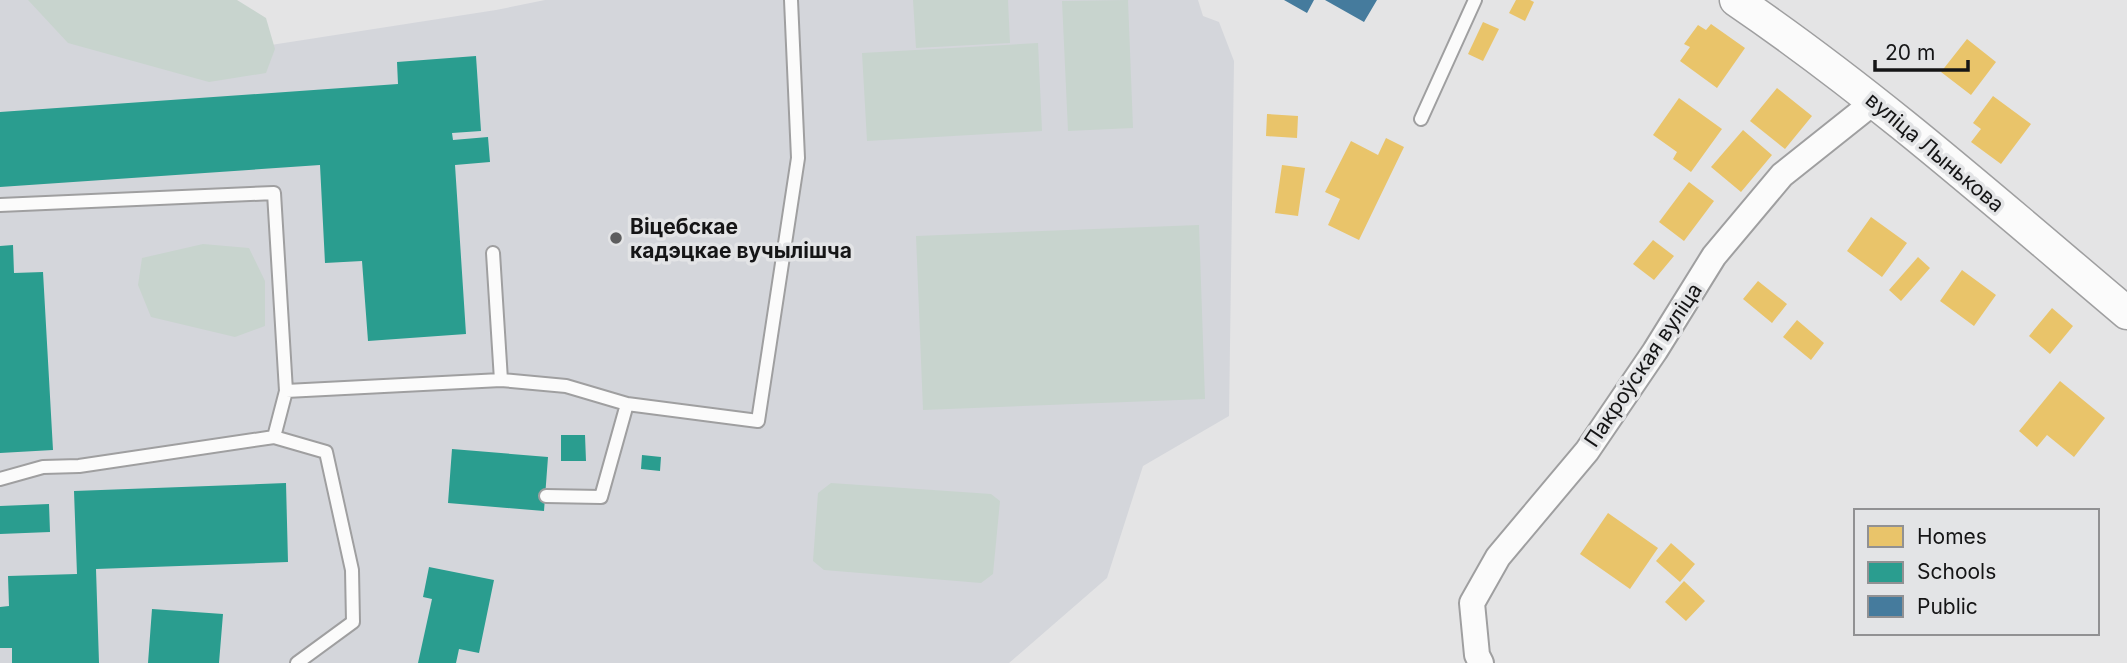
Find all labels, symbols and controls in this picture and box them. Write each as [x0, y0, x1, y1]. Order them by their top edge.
scale bar [1875, 28, 1968, 72]
text: 20 m [1885, 40, 1935, 65]
street label: вуліца Лынькова [1861, 87, 2009, 217]
place label: Віцебскае кадэцкае вучылішча [630, 214, 852, 263]
marker: Віцебскае кадэцкае вучылішча [608, 230, 624, 246]
street label: Пакроўская вуліца [1579, 278, 1707, 452]
legend [1854, 509, 2099, 635]
text: Homes [1917, 524, 1987, 549]
text: Schools [1917, 559, 1996, 584]
text: Public [1917, 594, 1978, 619]

